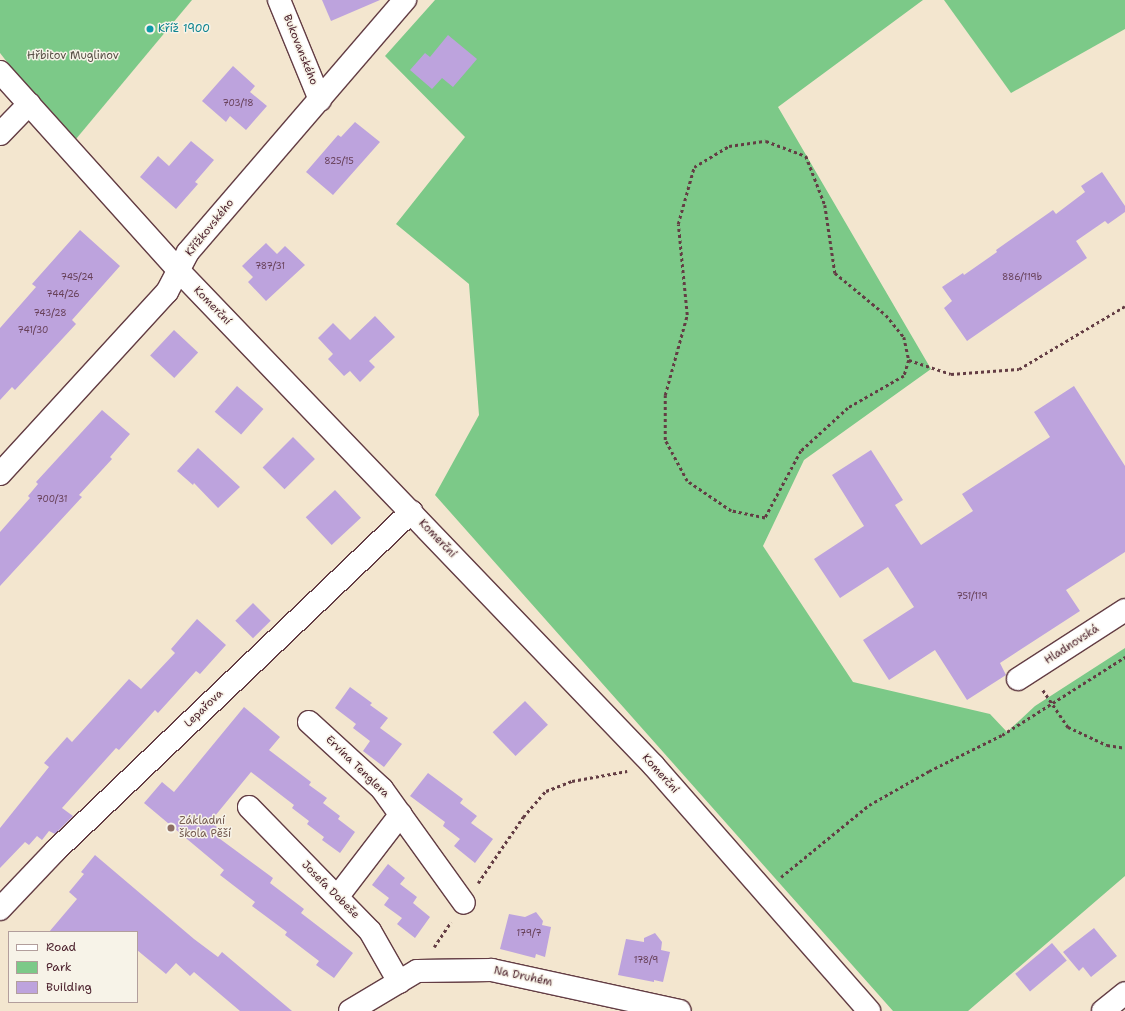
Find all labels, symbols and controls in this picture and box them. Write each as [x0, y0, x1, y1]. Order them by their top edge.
street label: Bukovanského [280, 13, 320, 87]
place label: Kříž 1900 [158, 22, 210, 36]
marker: Kříž 1900 [145, 24, 155, 34]
park label: Hřbitov Muglinov [27, 49, 119, 63]
house number: 703/18 [222, 98, 254, 108]
house number: 825/15 [324, 156, 354, 166]
street label: Křížkovského [183, 197, 237, 259]
house number: 787/31 [255, 261, 285, 271]
house number: 745/24 [61, 272, 93, 282]
house number: 886/119b [1002, 272, 1042, 282]
street label: Komerční [190, 284, 234, 328]
house number: 744/26 [46, 289, 80, 299]
house number: 743/28 [33, 308, 67, 318]
house number: 741/30 [18, 325, 48, 335]
house number: 700/31 [36, 494, 68, 504]
street label: Komerční [415, 517, 459, 561]
house number: 751/119 [957, 591, 987, 601]
street label: Hladnovská [1042, 623, 1102, 667]
street label: Lepařova [182, 687, 226, 731]
street label: Ervína Tenglera [322, 733, 392, 801]
street label: Komerční [639, 752, 681, 796]
place label: Základní škola Pěší [179, 815, 231, 841]
marker: Základní škola Pěší [166, 823, 176, 833]
street label: Josefa Dobeše [298, 858, 362, 922]
house number: 179/7 [516, 928, 542, 938]
legend [8, 931, 138, 1003]
text: Road [46, 939, 76, 955]
house number: 178/9 [634, 955, 658, 965]
text: Park [46, 959, 72, 975]
street label: Na Druhém [493, 964, 553, 990]
text: Building [46, 979, 92, 995]

